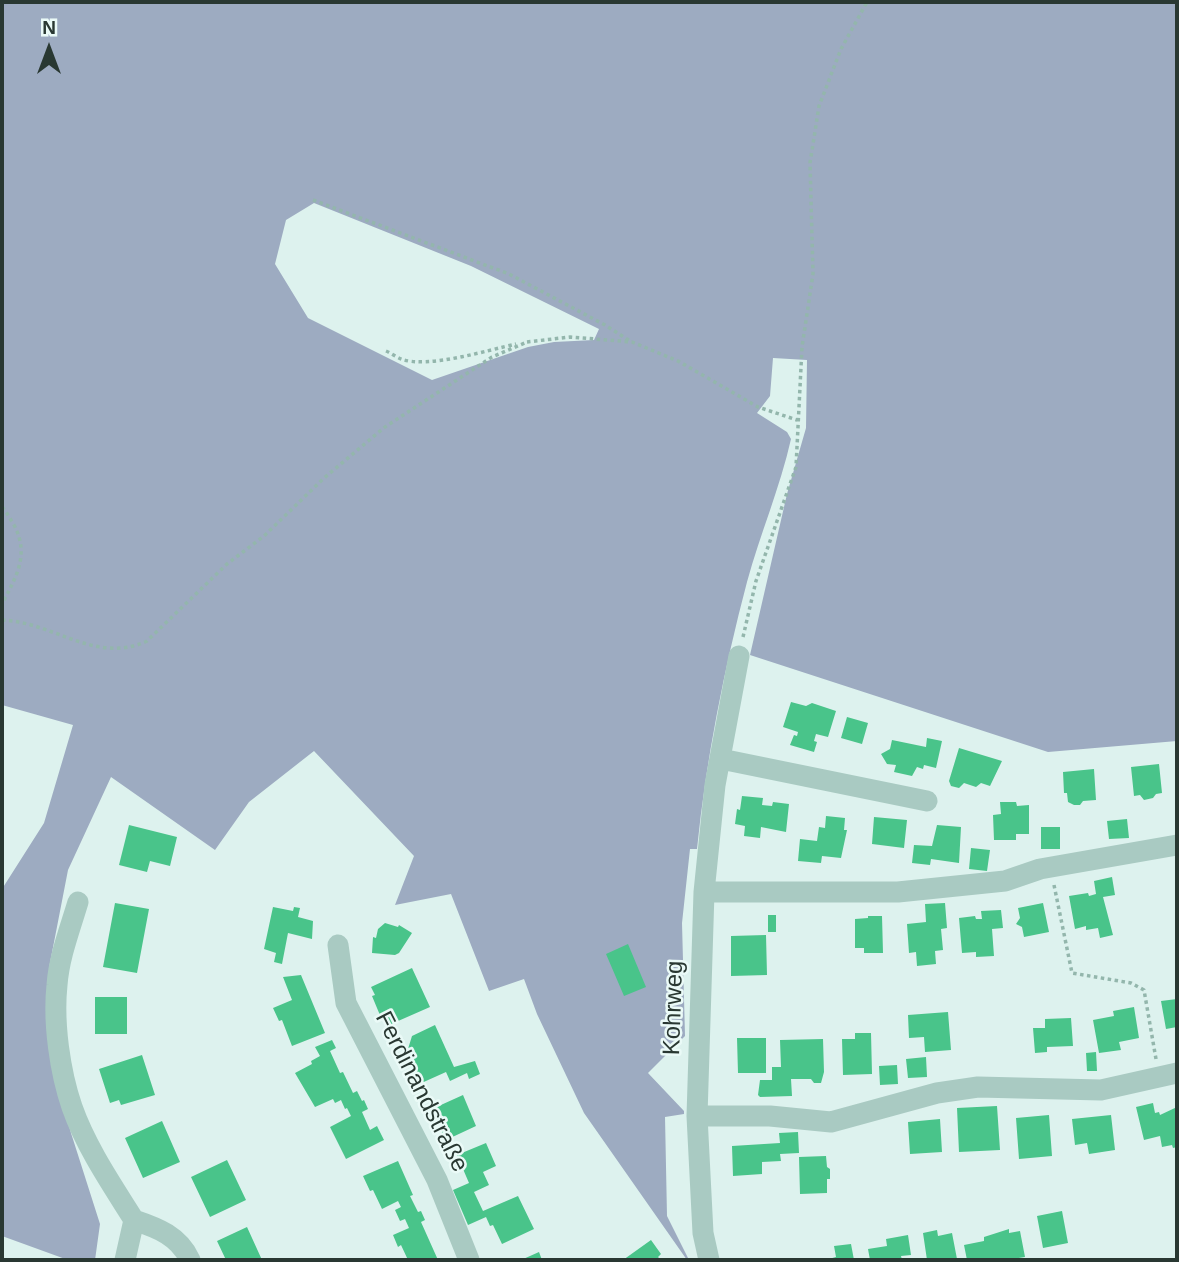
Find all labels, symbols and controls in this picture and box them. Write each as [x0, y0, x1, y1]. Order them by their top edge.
north arrow [14, 14, 84, 84]
text: N [42, 17, 56, 38]
street label: Kohrweg [658, 960, 690, 1056]
street label: Ferdinandstraße [368, 1007, 474, 1177]

